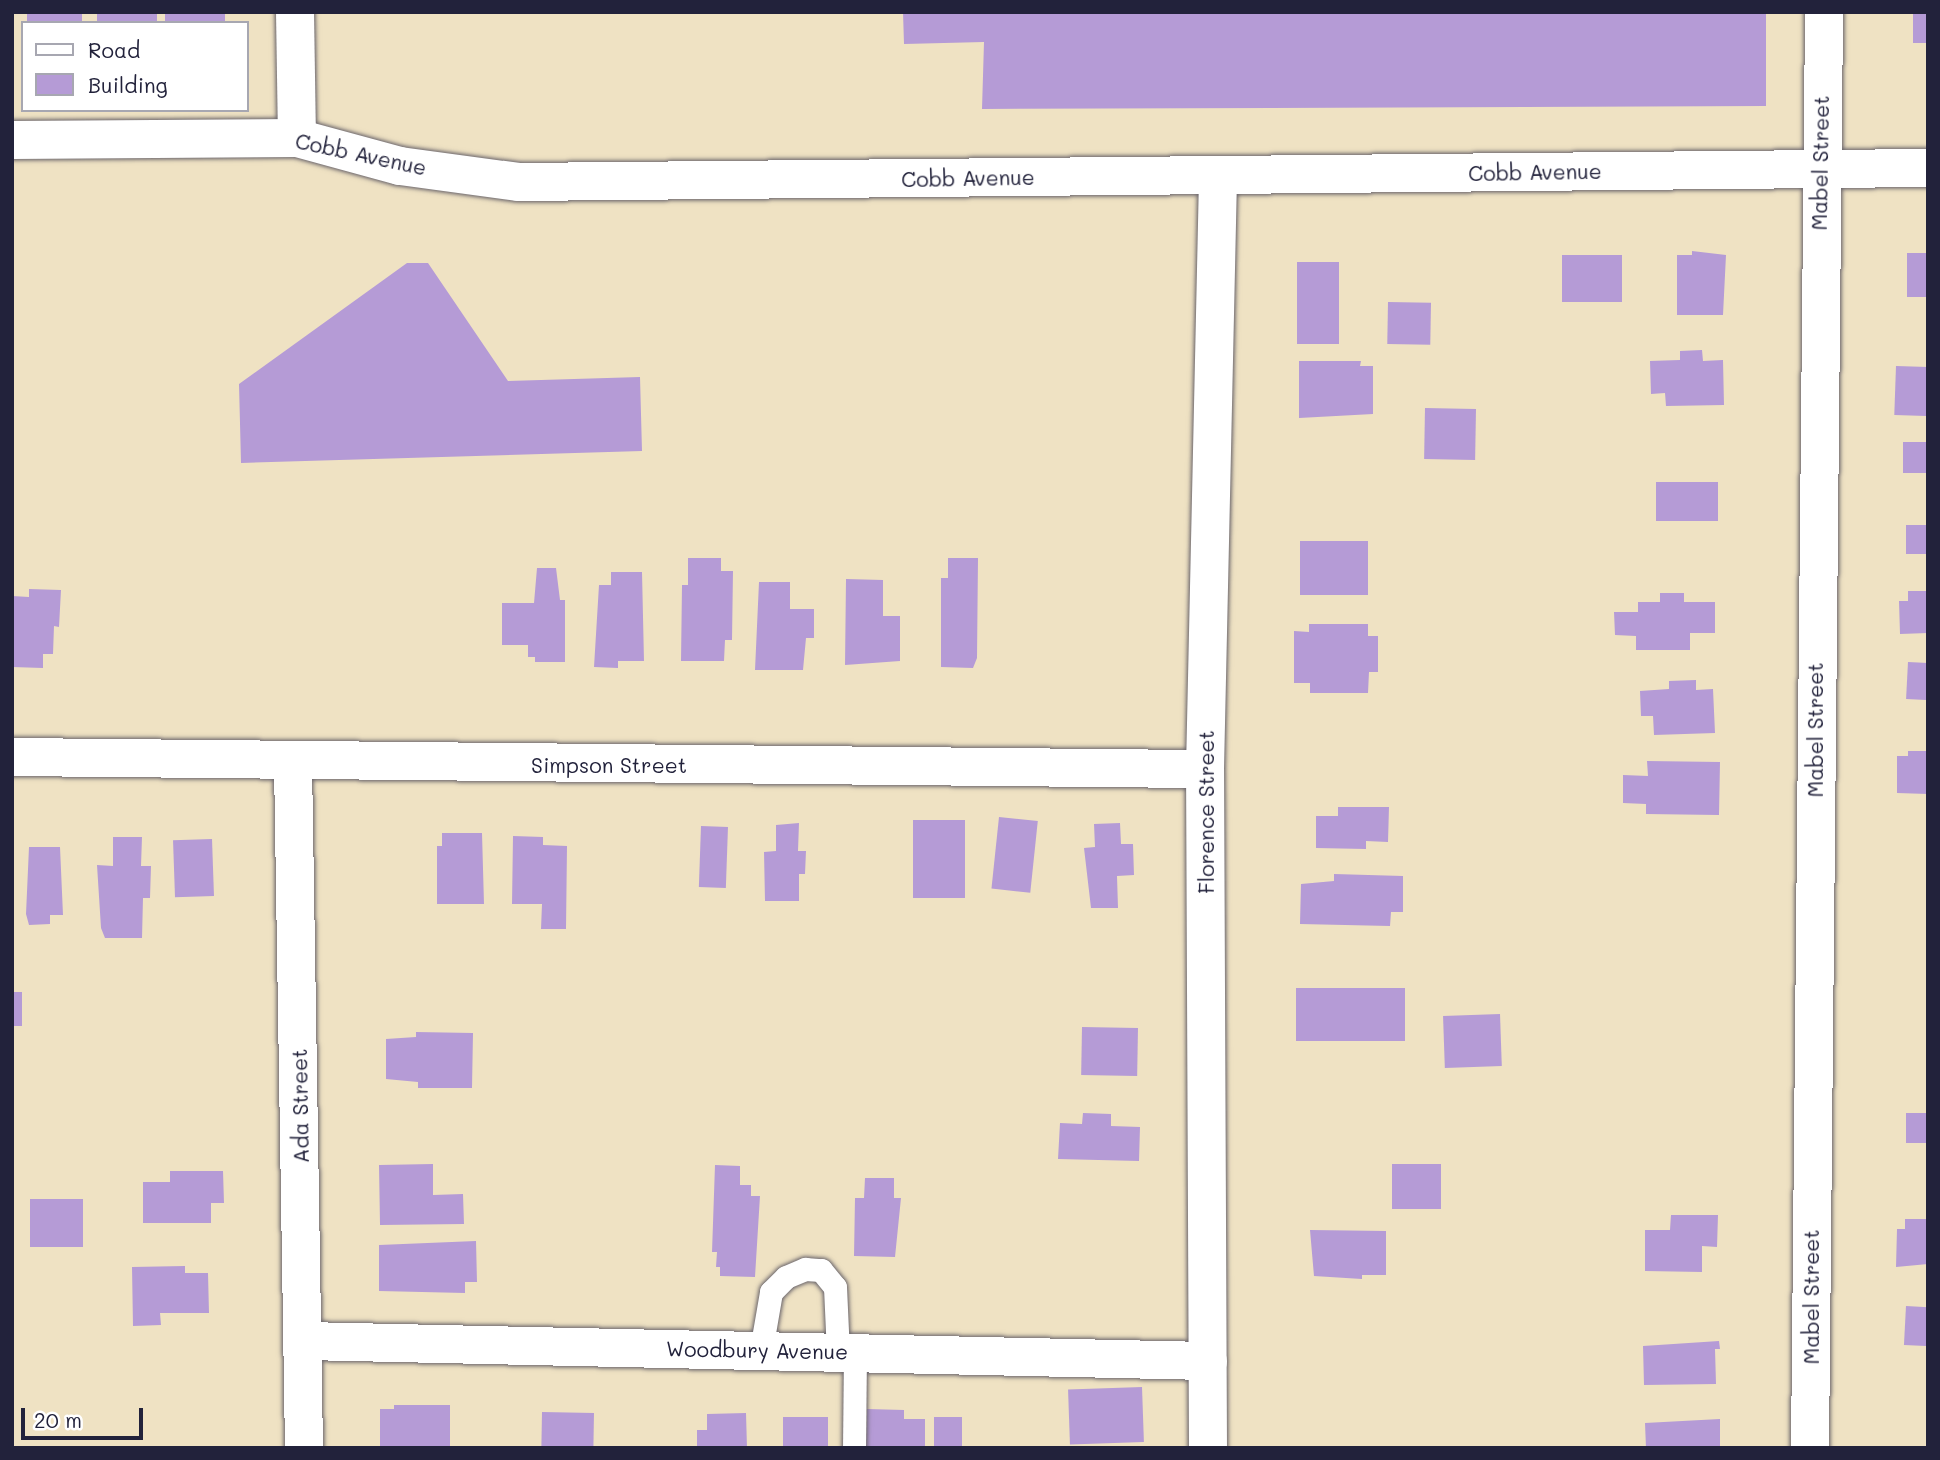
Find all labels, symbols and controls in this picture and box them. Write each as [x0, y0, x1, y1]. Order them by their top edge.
legend [21, 21, 248, 112]
text: Road [88, 36, 140, 63]
text: Building [88, 71, 168, 98]
street label: Mabel Street [1806, 95, 1834, 231]
street label: Cobb Avenue [293, 128, 429, 180]
street label: Cobb Avenue [1468, 158, 1602, 186]
street label: Cobb Avenue [901, 164, 1035, 192]
street label: Mabel Street [1802, 662, 1828, 798]
street label: Florence Street [1193, 730, 1219, 894]
street label: Simpson Street [531, 752, 687, 778]
street label: Ada Street [286, 1049, 314, 1163]
street label: Mabel Street [1798, 1229, 1824, 1365]
street label: Woodbury Avenue [666, 1336, 848, 1364]
scale bar [24, 1394, 147, 1438]
text: 20 m [34, 1406, 82, 1433]

